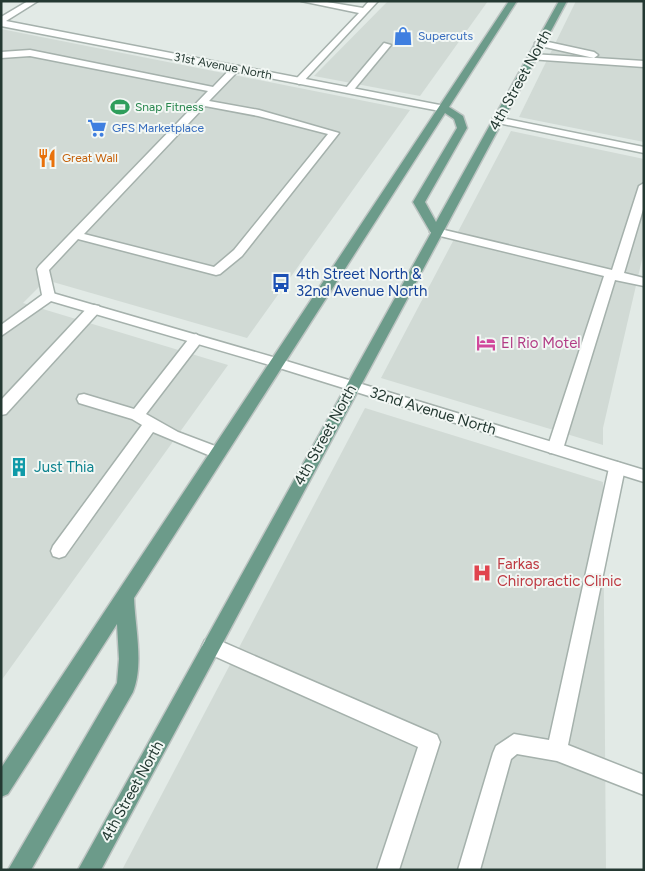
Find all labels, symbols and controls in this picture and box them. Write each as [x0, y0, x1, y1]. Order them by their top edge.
shop icon: Supercuts [392, 25, 414, 47]
street label: 4th Street North [485, 27, 555, 133]
place label: Supercuts [418, 29, 473, 43]
street label: 31st Avenue North [173, 50, 274, 82]
sports icon: Snap Fitness [109, 96, 131, 118]
place label: Snap Fitness [135, 100, 204, 114]
supermarket icon: GFS Marketplace [86, 117, 108, 139]
place label: GFS Marketplace [112, 121, 204, 135]
restaurant icon: Great Wall [36, 147, 58, 169]
place label: Great Wall [62, 151, 118, 165]
place label: 4th Street North & 32nd Avenue North [296, 265, 427, 300]
bus stop icon: 4th Street North & 32nd Avenue North [270, 272, 292, 294]
hotel icon: El Rio Motel [475, 332, 497, 354]
place label: El Rio Motel [501, 334, 581, 352]
street label: 4th Street North [290, 382, 360, 488]
street label: 32nd Avenue North [368, 383, 498, 439]
building icon: Just Thia [8, 456, 30, 478]
place label: Just Thia [34, 458, 94, 476]
place label: Farkas Chiropractic Clinic [497, 555, 622, 590]
hospital icon: Farkas Chiropractic Clinic [471, 562, 493, 584]
street label: 4th Street North [97, 738, 167, 844]

